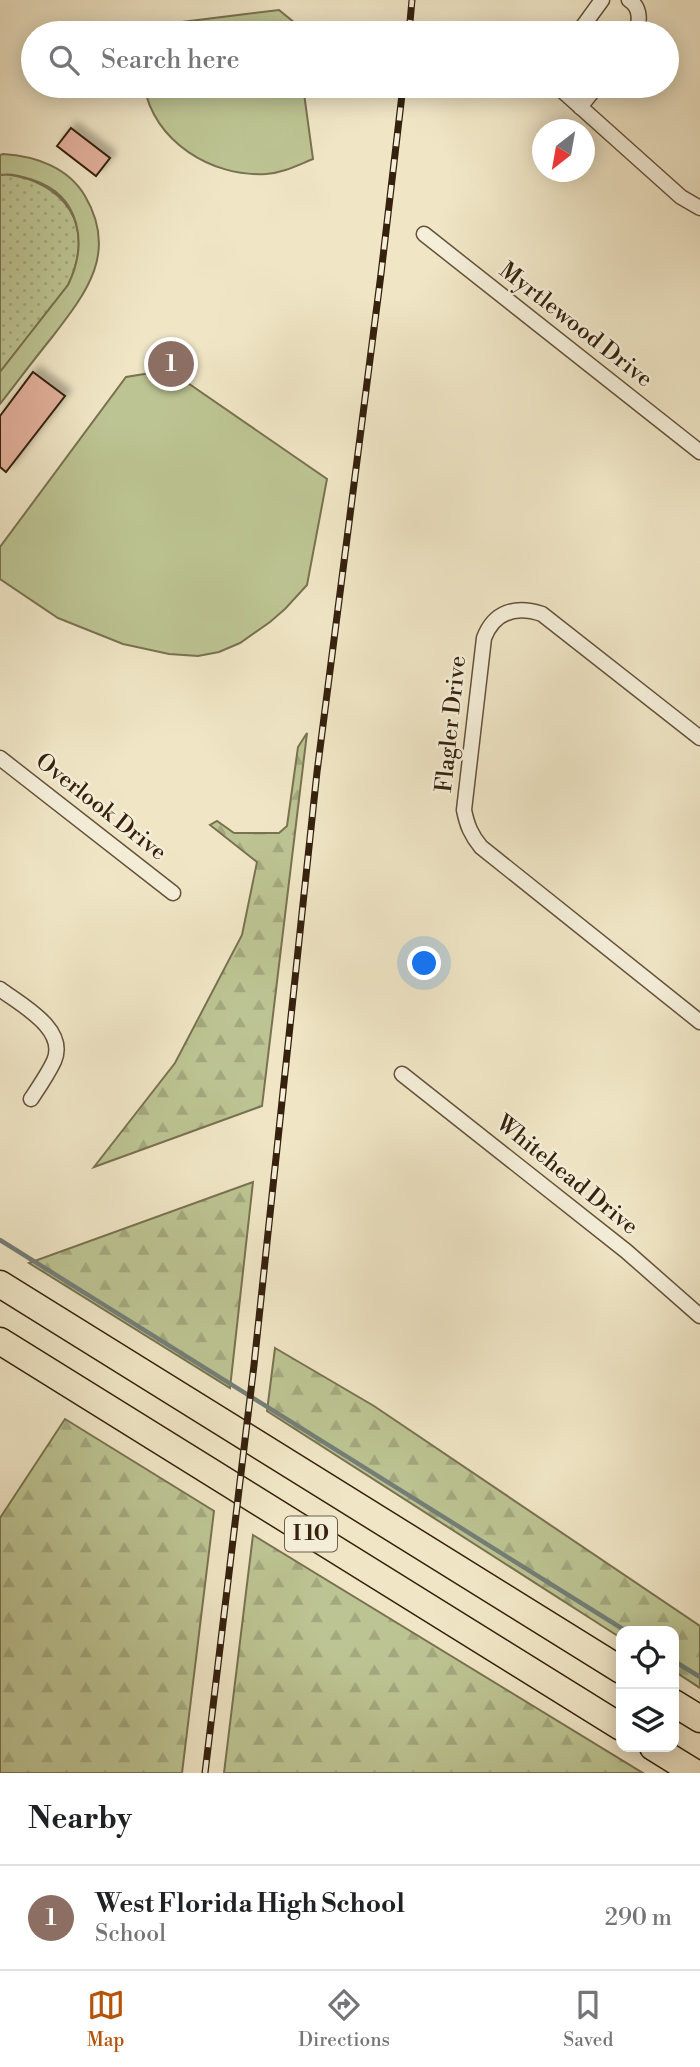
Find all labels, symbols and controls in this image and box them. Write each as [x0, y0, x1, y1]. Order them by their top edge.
search box [21, 21, 679, 98]
icon: search [45, 41, 83, 79]
text: Search here [101, 44, 240, 76]
north arrow [532, 119, 595, 182]
street label: Myrtlewood Drive [494, 256, 658, 394]
pin: 1 [148, 338, 194, 390]
street label: Flagler Drive [430, 654, 472, 794]
street label: Overlook Drive [30, 747, 172, 867]
your location [407, 946, 441, 980]
street label: Whitehead Drive [489, 1108, 644, 1241]
road number: I 10 [285, 1516, 337, 1552]
map controls [616, 1626, 679, 1752]
button: locate [616, 1626, 679, 1689]
button: layers [616, 1689, 679, 1752]
text: Nearby [28, 1800, 132, 1838]
text: West Florida High School [95, 1888, 405, 1920]
text: 1 [45, 1904, 57, 1932]
text: 290 m [605, 1904, 672, 1932]
text: School [95, 1920, 166, 1948]
tab: Map [87, 1986, 125, 2052]
tab: Directions [298, 1986, 390, 2052]
tab: Saved [563, 1986, 613, 2052]

